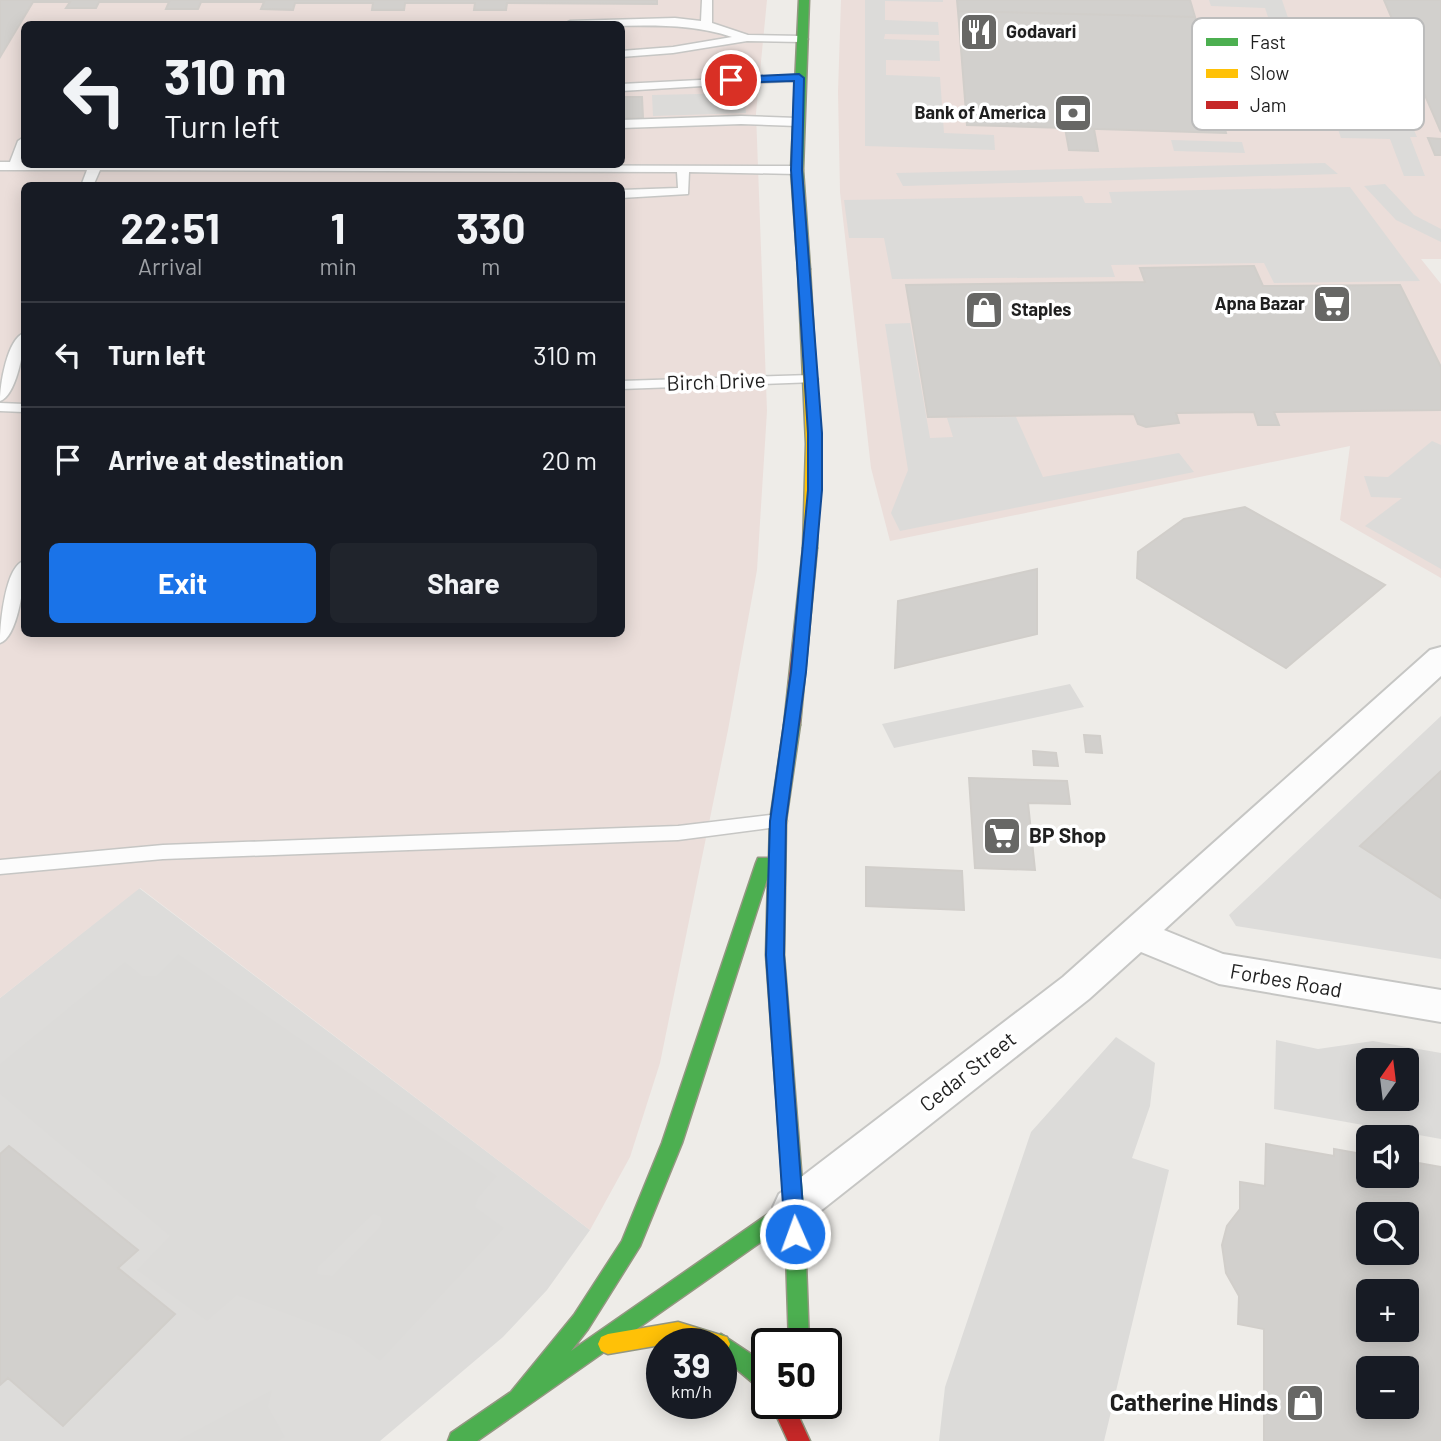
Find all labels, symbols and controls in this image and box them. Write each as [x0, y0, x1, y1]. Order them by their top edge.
restaurant icon: Godavari [958, 11, 1000, 53]
legend [1192, 18, 1424, 130]
place label: Godavari [1006, 20, 1076, 42]
text: Fast [1250, 30, 1286, 53]
text: 310 m [164, 46, 286, 105]
icon: left [49, 49, 140, 140]
pin [701, 50, 761, 110]
icon: arrive [712, 61, 750, 99]
text: Slow [1250, 61, 1289, 84]
bank icon: Bank of America [1052, 92, 1094, 134]
text: Jam [1250, 93, 1286, 116]
place label: Bank of America [914, 101, 1046, 123]
text: Turn left [164, 106, 281, 144]
text: 22:51 [121, 202, 220, 252]
text: 1 [331, 202, 345, 252]
text: 330 [456, 202, 525, 252]
text: Arrival [138, 252, 202, 280]
text: min [319, 252, 357, 280]
text: m [481, 252, 500, 280]
supermarket icon: Apna Bazar [1311, 283, 1353, 325]
shop icon: Staples [963, 289, 1005, 331]
place label: Apna Bazar [1214, 292, 1305, 314]
place label: Staples [1011, 298, 1071, 320]
icon: left [49, 336, 87, 374]
text: Turn left [108, 339, 206, 370]
text: 310 m [533, 339, 597, 370]
street label: Birch Drive [666, 366, 766, 395]
icon: arrive [49, 441, 87, 479]
text: Arrive at destination [108, 444, 344, 475]
text: 20 m [542, 444, 597, 475]
button: Exit [49, 543, 316, 623]
button: Share [330, 543, 597, 623]
supermarket icon: BP Shop [981, 815, 1023, 857]
place label: BP Shop [1029, 822, 1106, 847]
street label: Forbes Road [1228, 957, 1344, 1002]
street label: Cedar Street [914, 1025, 1020, 1116]
north arrow [1356, 1048, 1419, 1111]
map controls [1356, 1048, 1419, 1419]
button: sound [1356, 1125, 1419, 1188]
position arrow [758, 1197, 832, 1271]
button: search [1356, 1202, 1419, 1265]
button: + [1356, 1279, 1419, 1342]
speed limit sign: 50 [751, 1328, 842, 1419]
text: 39 [673, 1343, 710, 1385]
button: − [1356, 1356, 1419, 1419]
text: km/h [671, 1380, 712, 1402]
shop icon: Catherine Hinds [1284, 1382, 1326, 1424]
place label: Catherine Hinds [1110, 1387, 1278, 1416]

